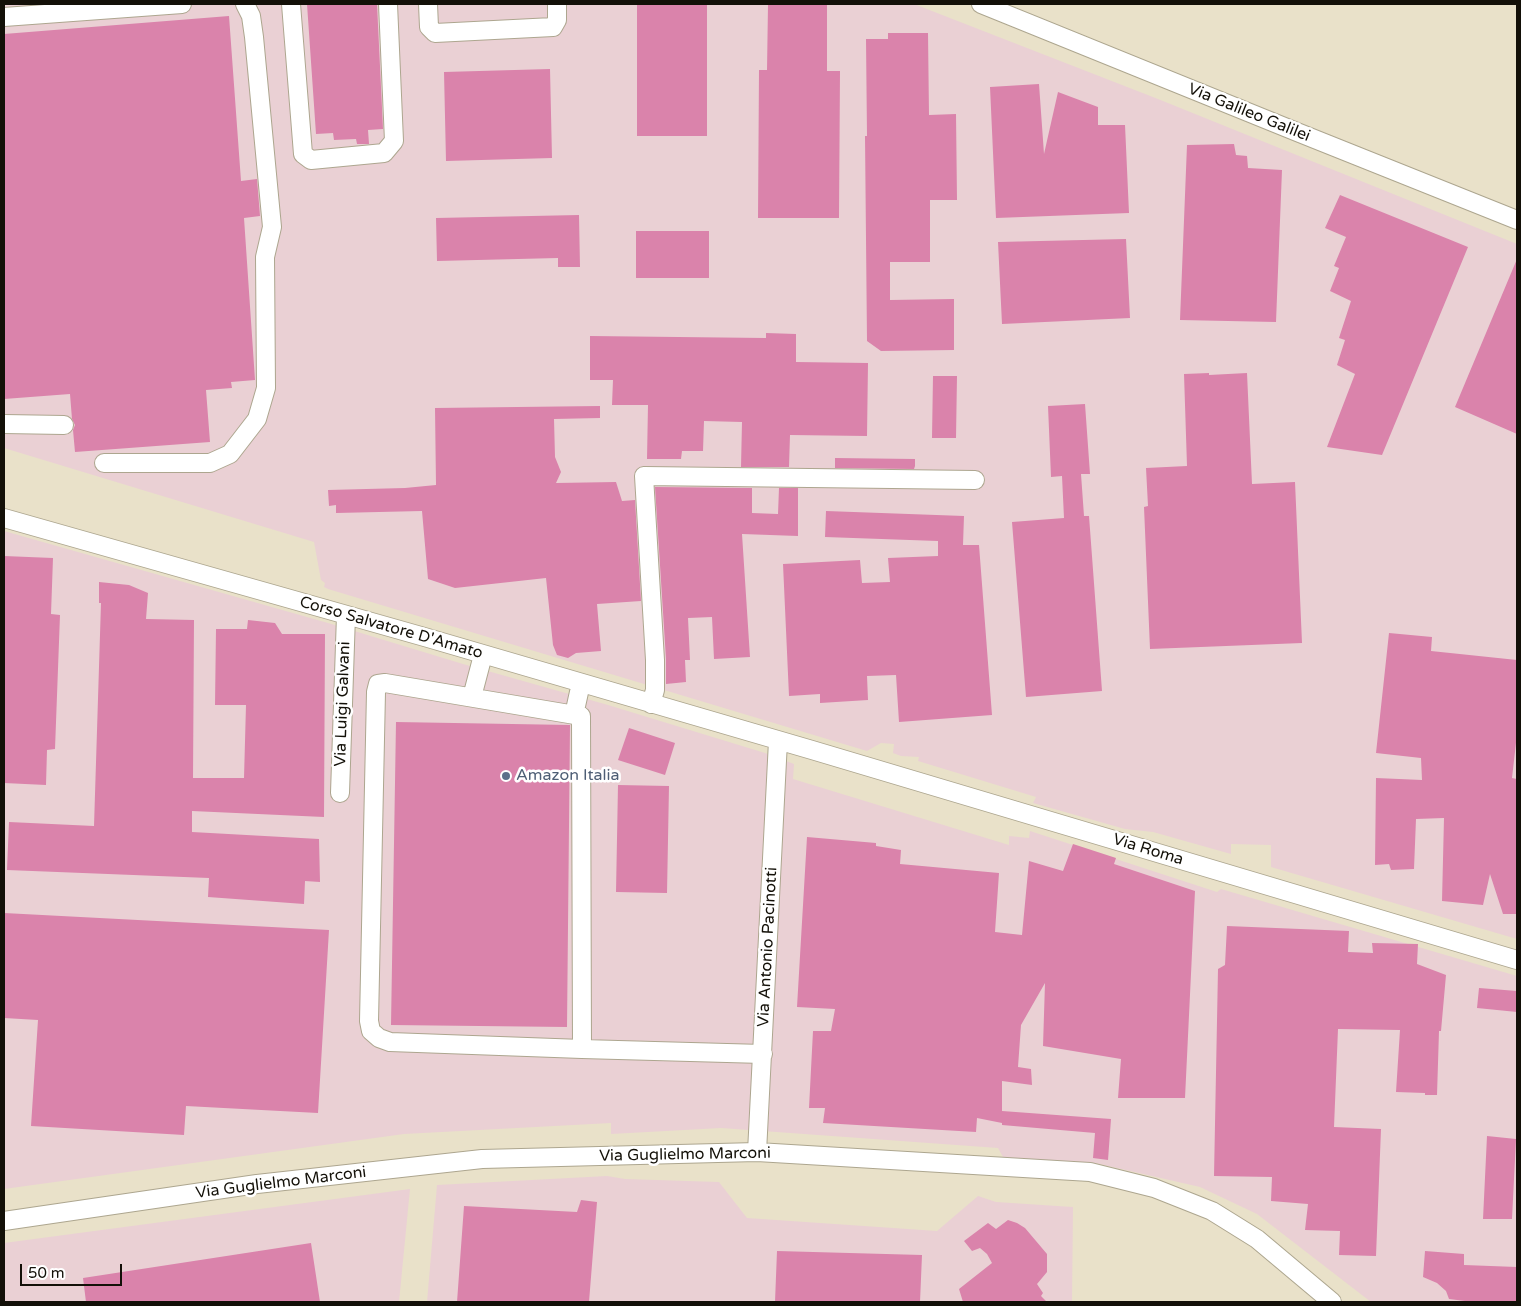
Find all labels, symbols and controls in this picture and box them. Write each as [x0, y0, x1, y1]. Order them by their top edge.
street label: Via Galileo Galilei [1185, 80, 1313, 146]
street label: Corso Salvatore D'Amato [297, 593, 485, 663]
street label: Via Luigi Galvani [331, 641, 355, 767]
place label: Amazon Italia [516, 766, 620, 786]
marker: Amazon Italia [500, 770, 512, 782]
street label: Via Roma [1110, 830, 1186, 870]
street label: Via Antonio Pacinotti [754, 866, 782, 1028]
street label: Via Guglielmo Marconi [599, 1144, 771, 1166]
street label: Via Guglielmo Marconi [195, 1163, 367, 1203]
scale bar [22, 1254, 125, 1286]
text: 50 m [28, 1264, 65, 1282]

